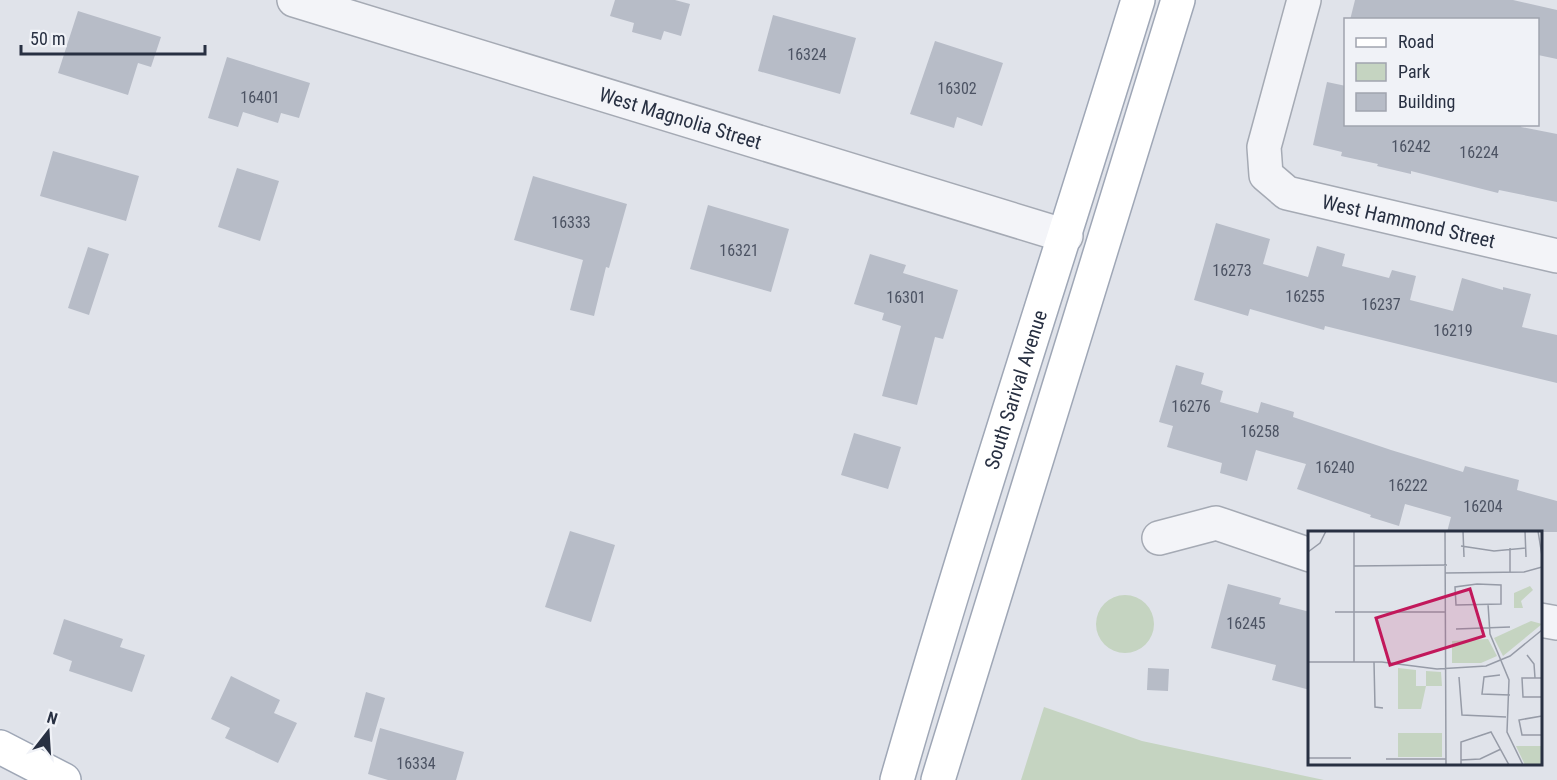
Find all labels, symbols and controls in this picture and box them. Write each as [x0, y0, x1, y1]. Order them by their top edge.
scale bar [21, 18, 206, 56]
legend [1344, 18, 1539, 126]
text: 50 m [30, 28, 65, 49]
text: Road [1398, 31, 1434, 52]
house number: 16324 [787, 45, 827, 64]
text: Park [1398, 61, 1430, 82]
house number: 16302 [937, 79, 977, 98]
street label: West Magnolia Street [596, 82, 765, 154]
house number: 16401 [240, 88, 280, 107]
text: Building [1398, 91, 1455, 112]
house number: 16242 [1391, 137, 1431, 156]
house number: 16224 [1459, 143, 1499, 162]
street label: West Hammond Street [1320, 190, 1498, 253]
house number: 16333 [551, 213, 591, 232]
house number: 16321 [719, 241, 759, 260]
house number: 16273 [1212, 261, 1252, 280]
house number: 16255 [1285, 287, 1325, 306]
house number: 16301 [886, 288, 926, 307]
house number: 16237 [1361, 295, 1401, 314]
street label: South Sarival Avenue [979, 307, 1052, 472]
house number: 16219 [1433, 321, 1473, 340]
house number: 16276 [1171, 397, 1211, 416]
house number: 16258 [1240, 422, 1280, 441]
house number: 16240 [1315, 458, 1355, 477]
house number: 16222 [1388, 476, 1428, 495]
house number: 16204 [1463, 497, 1503, 516]
inset map [1308, 531, 1542, 765]
house number: 16245 [1226, 614, 1266, 633]
north arrow [18, 702, 78, 762]
text: N [45, 708, 60, 729]
house number: 16334 [396, 754, 436, 773]

